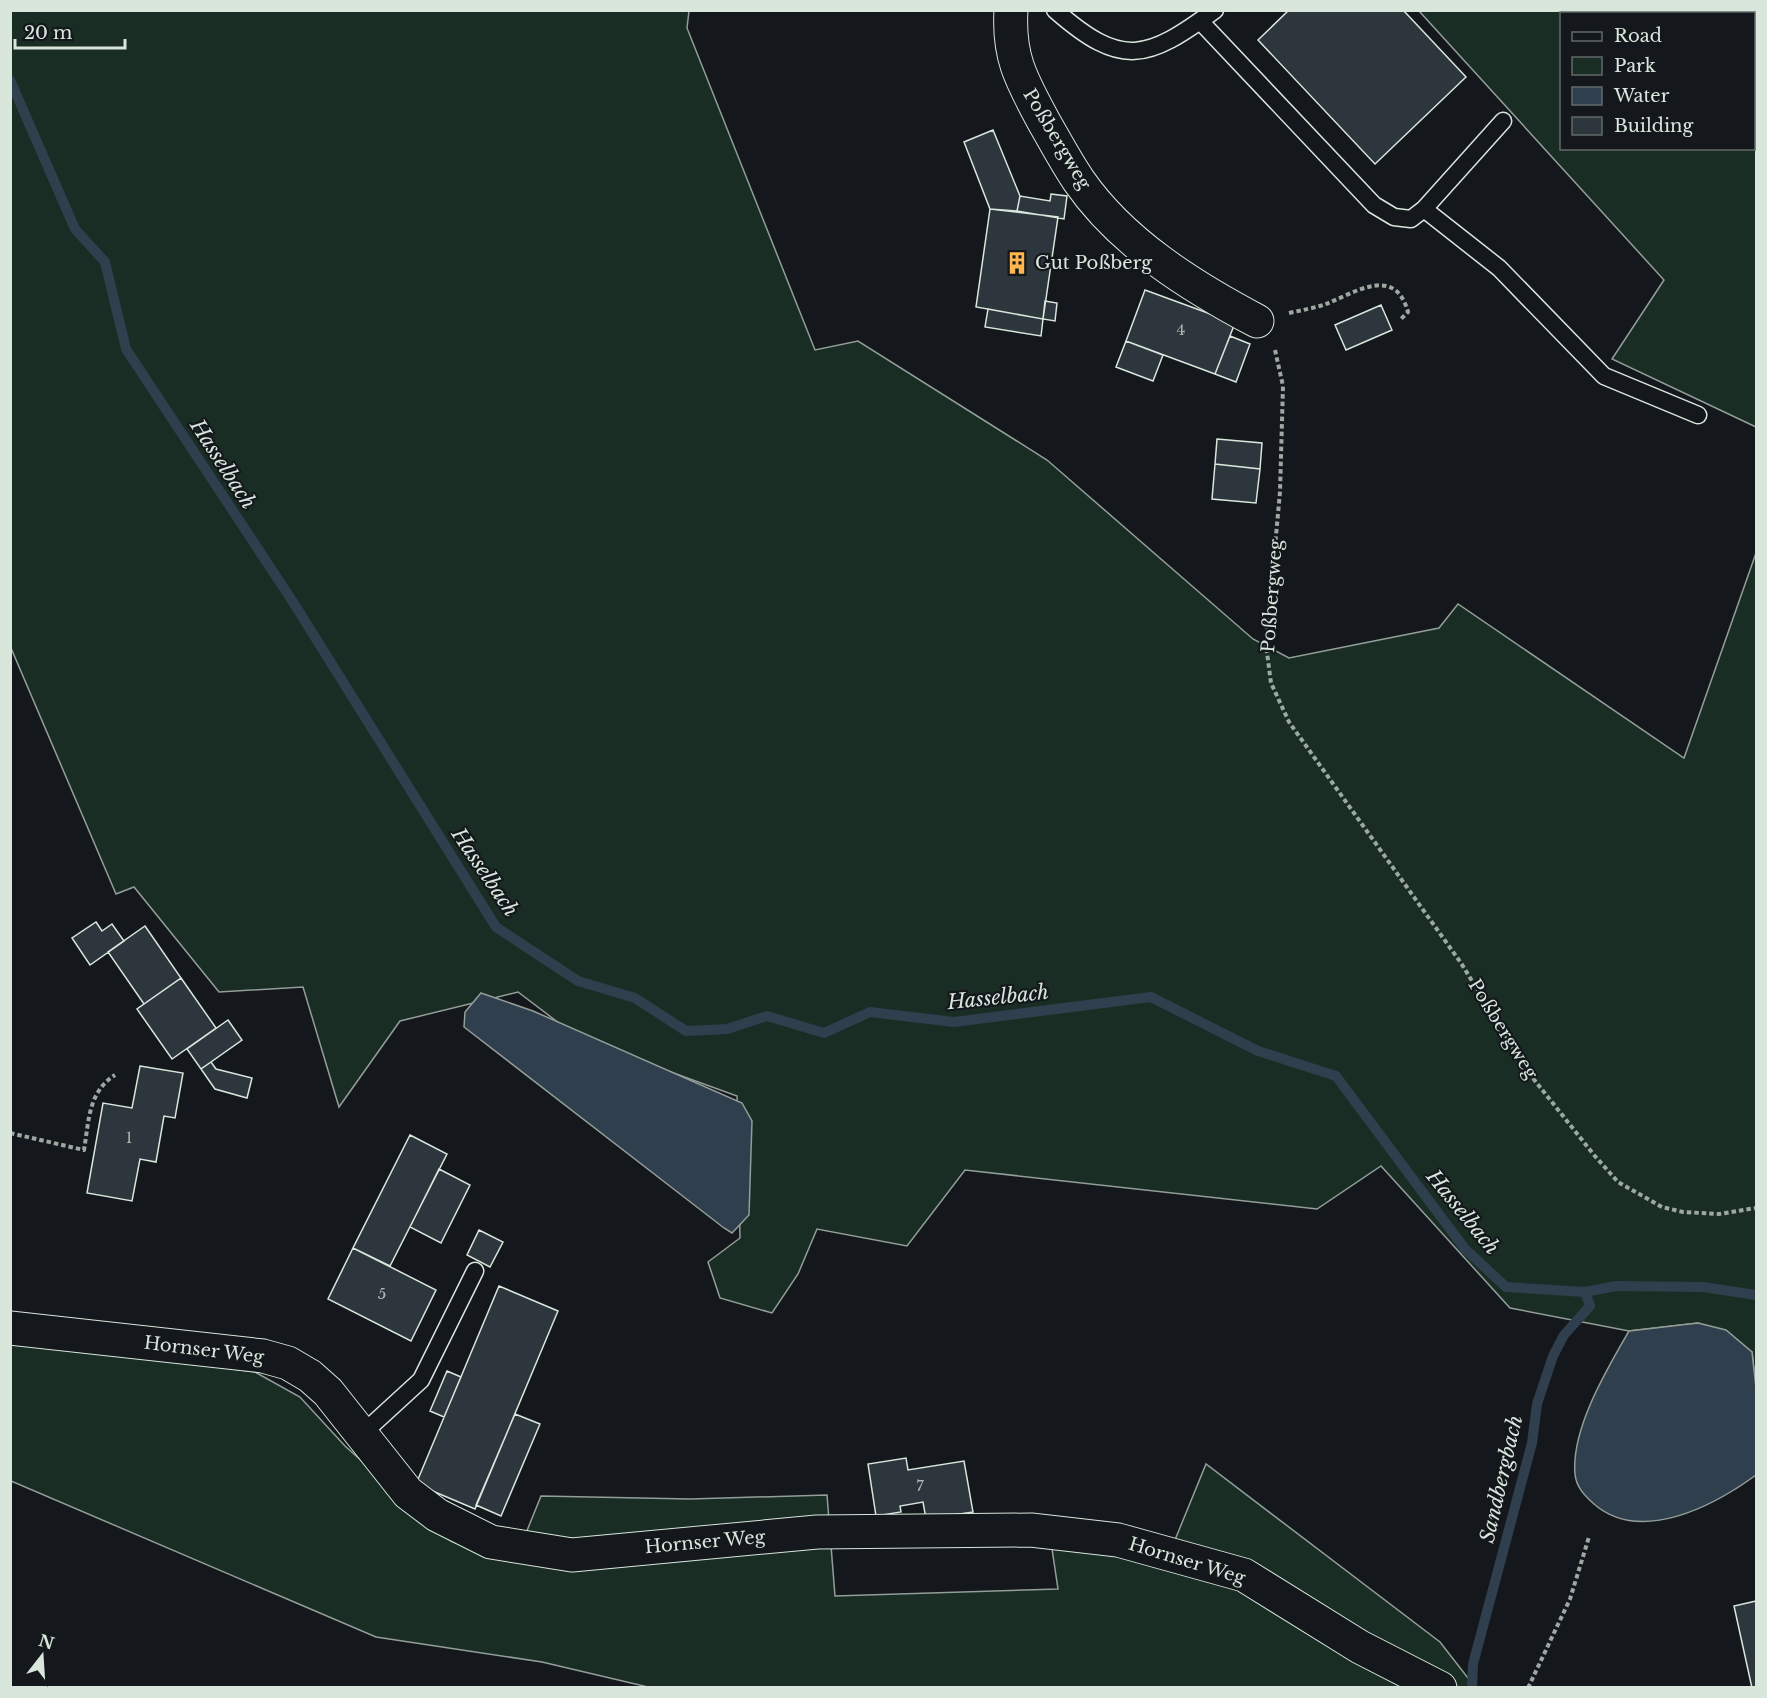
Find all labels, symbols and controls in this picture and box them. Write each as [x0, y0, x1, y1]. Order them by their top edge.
scale bar [15, 12, 124, 50]
legend [1560, 12, 1755, 150]
text: 20 m [24, 22, 72, 44]
text: Road [1614, 25, 1662, 47]
text: Park [1614, 55, 1656, 77]
street label: Poßbergweg [1018, 85, 1096, 193]
text: Water [1613, 85, 1670, 107]
text: Building [1614, 115, 1693, 137]
building icon: Gut Poßberg [1004, 250, 1030, 276]
place label: Gut Poßberg [1035, 252, 1152, 274]
house number: 4 [1177, 320, 1185, 339]
water label: Hasselbach [185, 414, 261, 513]
street label: Poßbergweg [1257, 538, 1287, 653]
water label: Hasselbach [446, 822, 523, 921]
street label: Poßbergweg [1464, 975, 1543, 1083]
water label: Hasselbach [945, 980, 1050, 1014]
house number: 1 [126, 1128, 132, 1147]
water label: Hasselbach [1421, 1164, 1504, 1259]
house number: 5 [378, 1284, 386, 1303]
street label: Hornser Weg [143, 1332, 266, 1368]
water label: Sandbergbach [1475, 1413, 1527, 1545]
house number: 7 [916, 1476, 924, 1495]
street label: Hornser Weg [644, 1526, 766, 1558]
street label: Hornser Weg [1126, 1533, 1248, 1589]
north arrow [12, 1626, 72, 1686]
text: N [36, 1630, 57, 1653]

